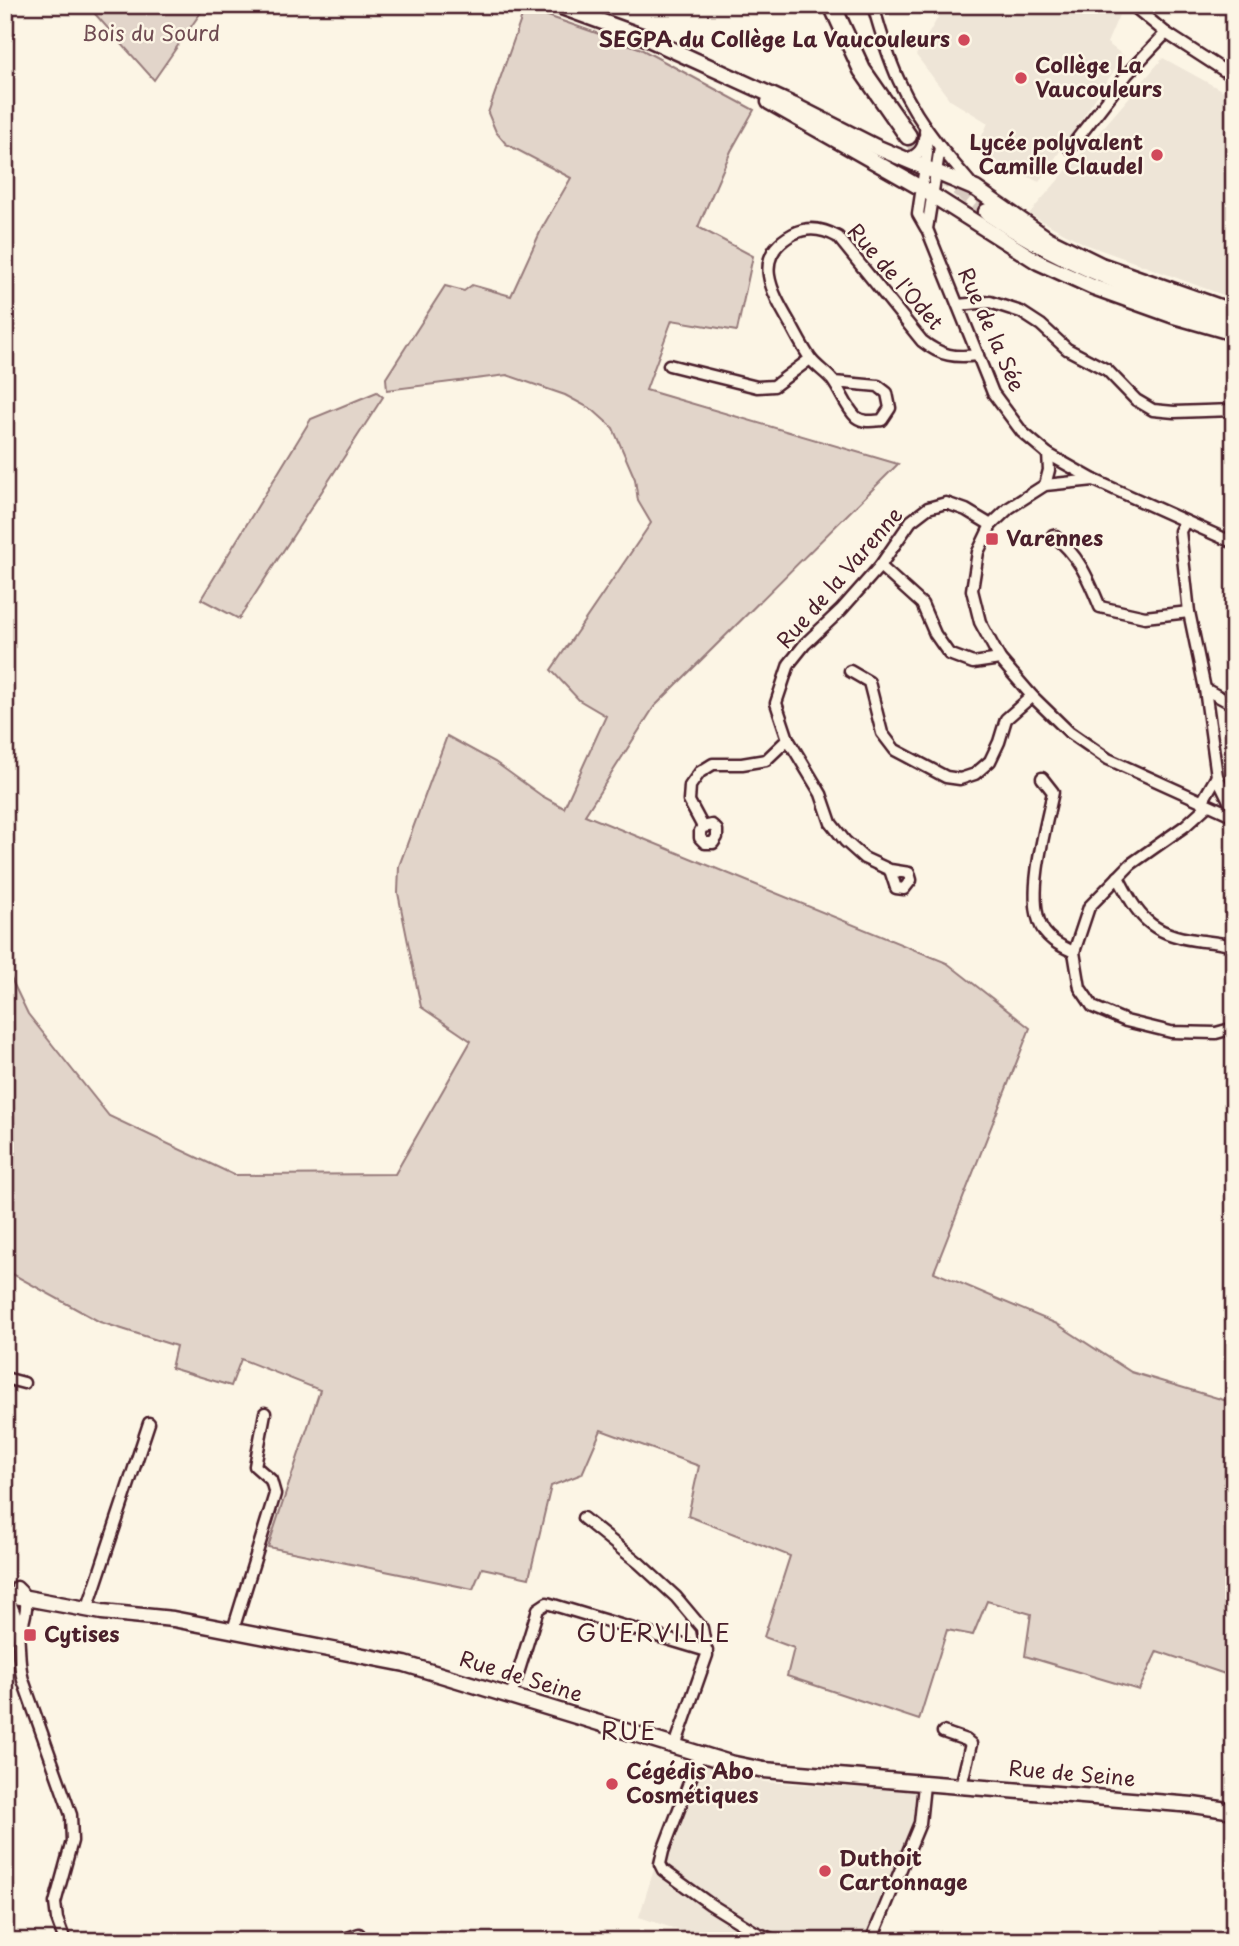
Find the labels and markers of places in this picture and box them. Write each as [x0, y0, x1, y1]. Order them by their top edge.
place label: SEGPA du Collège La Vaucouleurs [599, 22, 950, 54]
marker: SEGPA du Collège La Vaucouleurs [956, 32, 972, 48]
place label: Collège La Vaucouleurs [1035, 48, 1162, 104]
marker: Collège La Vaucouleurs [1013, 70, 1029, 86]
place label: Lycée polyvalent Camille Claudel [970, 125, 1143, 181]
marker: Lycée polyvalent Camille Claudel [1149, 147, 1165, 163]
place label: Varennes [1006, 521, 1103, 553]
marker: Varennes [984, 531, 1000, 547]
place label: Cytises [44, 1617, 120, 1649]
marker: Cytises [22, 1627, 38, 1643]
place label: Cégédis Abo Cosmétiques [626, 1754, 759, 1810]
marker: Cégédis Abo Cosmétiques [604, 1776, 620, 1792]
place label: Duthoit Cartonnage [839, 1841, 968, 1897]
marker: Duthoit Cartonnage [817, 1863, 833, 1879]

